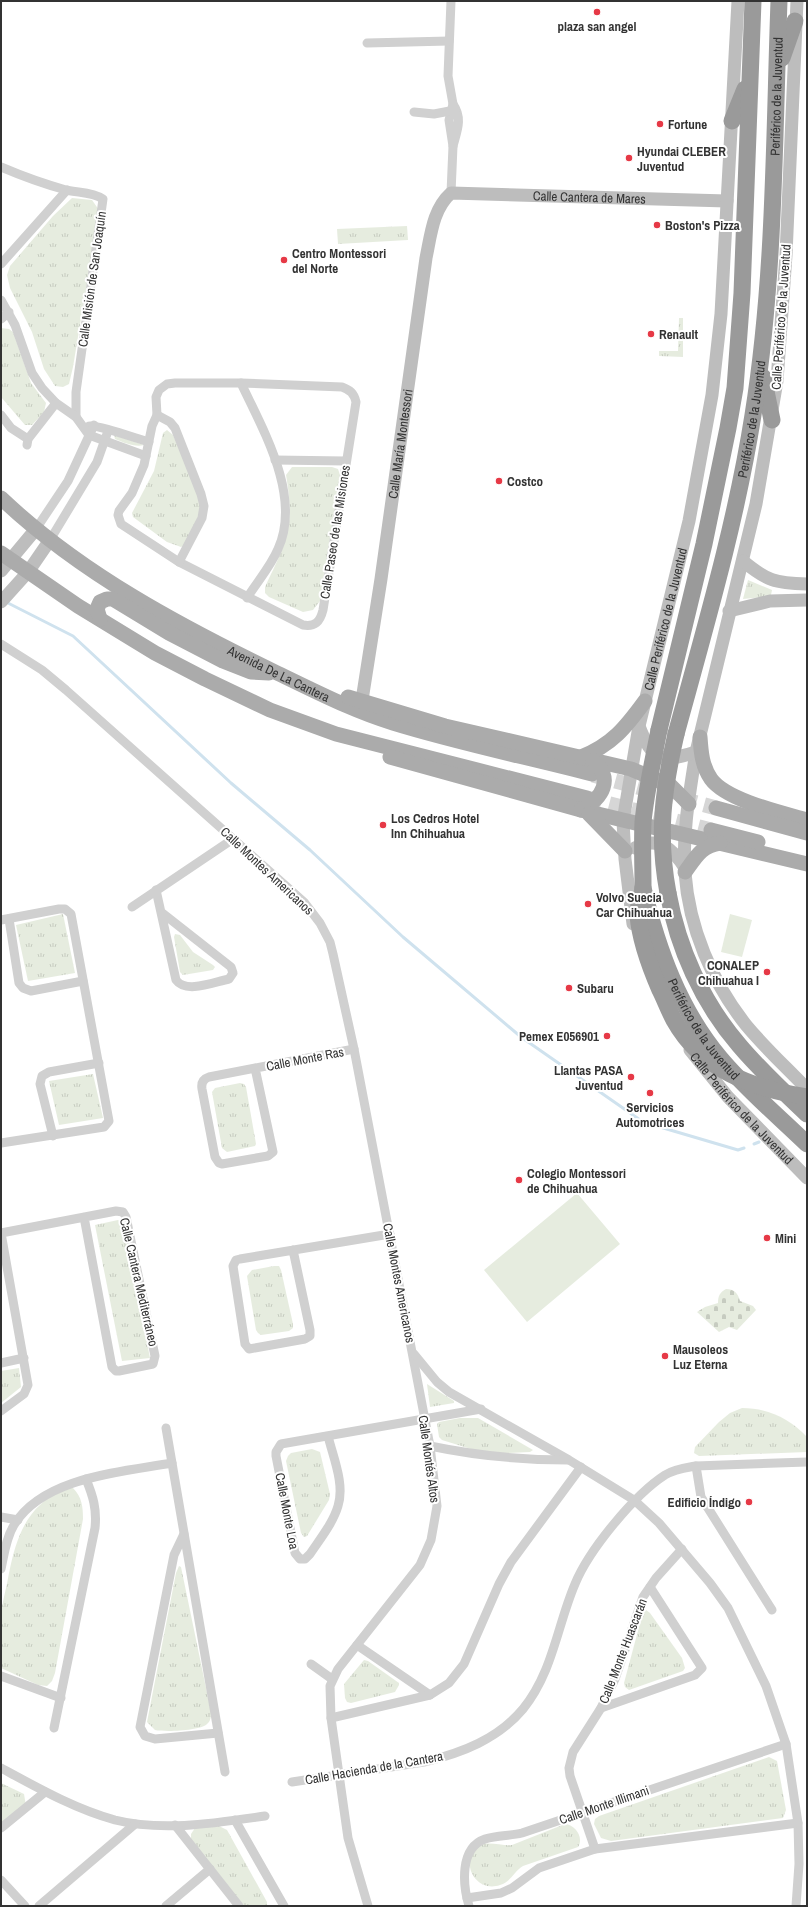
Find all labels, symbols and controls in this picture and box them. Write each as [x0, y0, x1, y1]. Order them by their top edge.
marker: plaza san angel [592, 7, 602, 17]
place label: plaza san angel [558, 18, 636, 35]
street label: Periférico de la Juventud [766, 37, 786, 156]
place label: Fortune [668, 116, 707, 133]
marker: Fortune [655, 119, 665, 129]
place label: Hyundai CLEBER Juventud [637, 143, 726, 175]
marker: Hyundai CLEBER Juventud [624, 153, 634, 163]
street label: Calle Cantera de Mares [533, 187, 646, 207]
street label: Calle Misión de San Joaquín [74, 210, 110, 348]
place label: Boston's Pizza [665, 217, 740, 234]
marker: Boston's Pizza [652, 220, 662, 230]
street label: Calle Periférico de la Juventud [767, 244, 795, 390]
place label: Centro Montessori del Norte [292, 245, 386, 277]
marker: Centro Montessori del Norte [279, 255, 289, 265]
place label: Renault [659, 326, 699, 343]
marker: Renault [646, 329, 656, 339]
street label: Periférico de la Juventud [733, 359, 769, 479]
street label: Calle María Montessori [384, 388, 416, 500]
street label: Calle Paseo de las Misiones [316, 464, 354, 600]
place label: Costco [507, 473, 543, 490]
marker: Costco [494, 476, 504, 486]
street label: Calle Periférico de la Juventud [640, 546, 691, 692]
street label: Avenida De La Cantera [224, 641, 333, 706]
place label: Los Cedros Hotel Inn Chihuahua [391, 810, 479, 842]
marker: Los Cedros Hotel Inn Chihuahua [378, 820, 388, 830]
street label: Calle Montes Americanos [217, 823, 317, 919]
place label: Volvo Suecia Car Chihuahua [596, 889, 672, 921]
marker: Volvo Suecia Car Chihuahua [583, 899, 593, 909]
place label: CONALEP Chihuahua I [698, 957, 759, 989]
marker: CONALEP Chihuahua I [762, 967, 772, 977]
street label: Periférico de la Juventud [664, 976, 744, 1083]
place label: Subaru [577, 980, 614, 997]
marker: Subaru [564, 983, 574, 993]
place label: Pemex E056901 [519, 1028, 599, 1045]
marker: Pemex E056901 [602, 1031, 612, 1041]
street label: Calle Monte Ras [265, 1043, 345, 1075]
street label: Calle Periférico de la Juventud [687, 1049, 797, 1168]
place label: Llantas PASA Juventud [554, 1062, 623, 1094]
marker: Llantas PASA Juventud [626, 1072, 636, 1082]
marker: Servicios Automotrices [645, 1088, 655, 1098]
place label: Servicios Automotrices [616, 1099, 684, 1131]
place label: Colegio Montessori de Chihuahua [527, 1165, 626, 1197]
marker: Colegio Montessori de Chihuahua [514, 1175, 524, 1185]
street label: Calle Cantera Mediterráneo [116, 1216, 162, 1348]
street label: Calle Montes Americanos [379, 1222, 419, 1344]
place label: Mini [775, 1230, 796, 1247]
marker: Mini [762, 1233, 772, 1243]
place label: Mausoleos Luz Eterna [673, 1341, 728, 1373]
marker: Mausoleos Luz Eterna [660, 1351, 670, 1361]
street label: Calle Montés Altos [414, 1414, 444, 1504]
street label: Calle Monte Loa [271, 1471, 303, 1551]
place label: Edificio Índigo [668, 1494, 741, 1511]
marker: Edificio Índigo [744, 1497, 754, 1507]
street label: Calle Monte Huascarán [595, 1596, 651, 1706]
street label: Calle Hacienda de la Cantera [304, 1747, 444, 1789]
street label: Calle Monte Illimani [557, 1782, 651, 1828]

